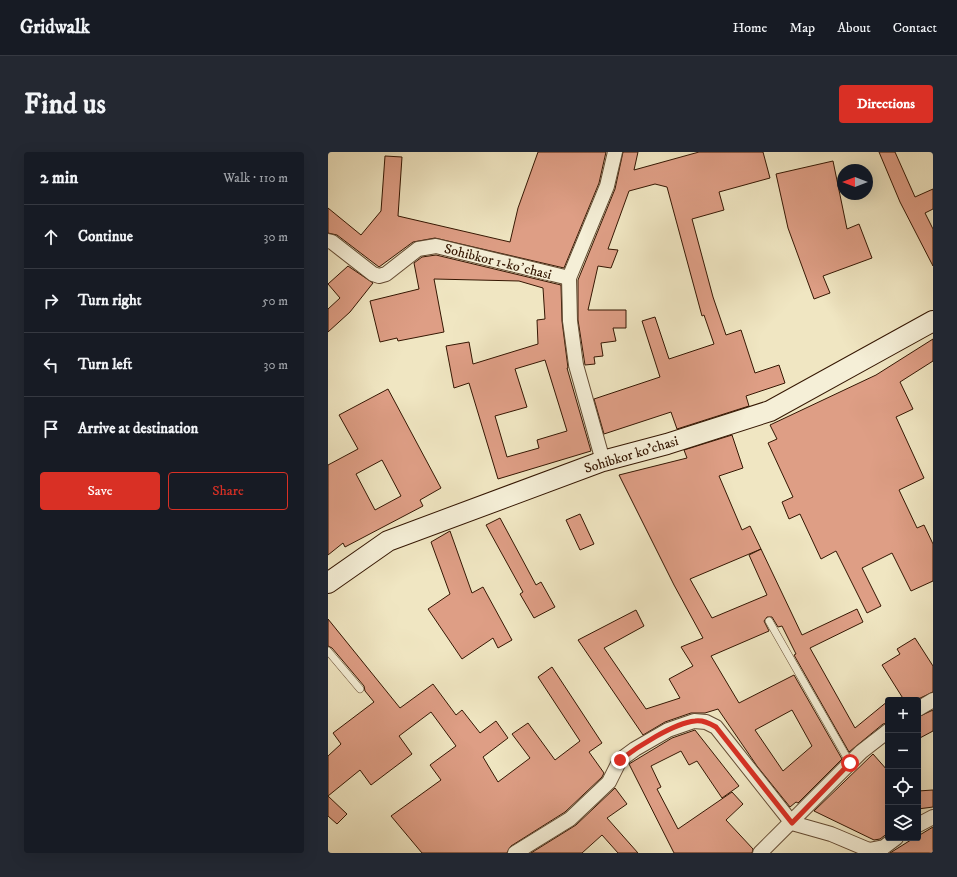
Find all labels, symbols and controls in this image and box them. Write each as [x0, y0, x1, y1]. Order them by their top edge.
text: Gridwalk [20, 16, 90, 39]
text: Home [733, 19, 767, 37]
text: Map [789, 19, 815, 37]
text: About [837, 19, 871, 37]
text: Contact [893, 19, 937, 37]
button: Directions [839, 85, 933, 123]
text: Find us [24, 87, 106, 122]
north arrow [837, 164, 873, 200]
text: 2 min [40, 167, 78, 189]
text: Walk · 110 m [223, 170, 288, 186]
icon: ahead [40, 226, 62, 248]
text: Continue [78, 227, 133, 246]
text: 30 m [264, 229, 288, 245]
street label: Sohibkor 1-koʼchasi [442, 240, 554, 284]
icon: right [40, 290, 62, 312]
text: Turn right [78, 291, 141, 310]
text: 50 m [262, 293, 288, 309]
icon: left [40, 354, 62, 376]
text: Turn left [78, 355, 132, 374]
text: 30 m [264, 357, 288, 373]
icon: arrive [40, 418, 62, 440]
text: Arrive at destination [78, 419, 198, 438]
street label: Sohibkor ko'chasi [582, 432, 681, 478]
button: Save [40, 472, 160, 510]
button: Share [168, 472, 288, 510]
map controls [885, 697, 921, 841]
button: + [885, 697, 921, 733]
button: − [885, 733, 921, 769]
route end [611, 751, 629, 769]
route start [841, 754, 859, 772]
button: locate [885, 769, 921, 805]
button: layers [885, 805, 921, 841]

